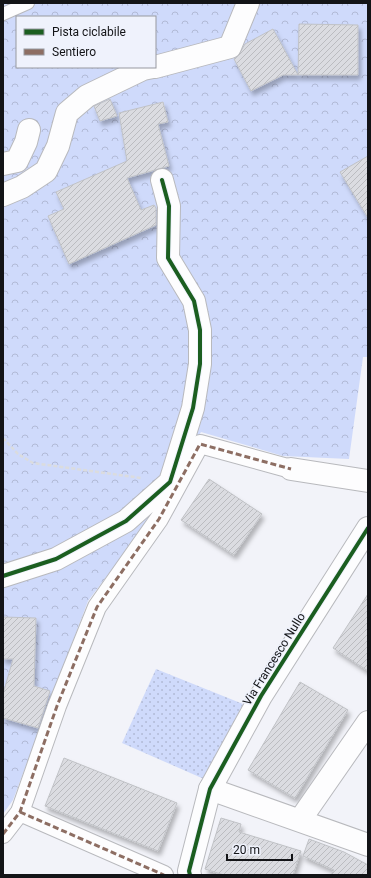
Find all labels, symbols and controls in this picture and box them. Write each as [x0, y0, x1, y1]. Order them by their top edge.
legend [16, 16, 156, 68]
text: Pista ciclabile [52, 25, 126, 39]
text: Sentiero [52, 45, 96, 59]
street label: Via Francesco Nullo [240, 610, 308, 708]
scale bar [227, 836, 292, 862]
text: 20 m [233, 843, 260, 857]

